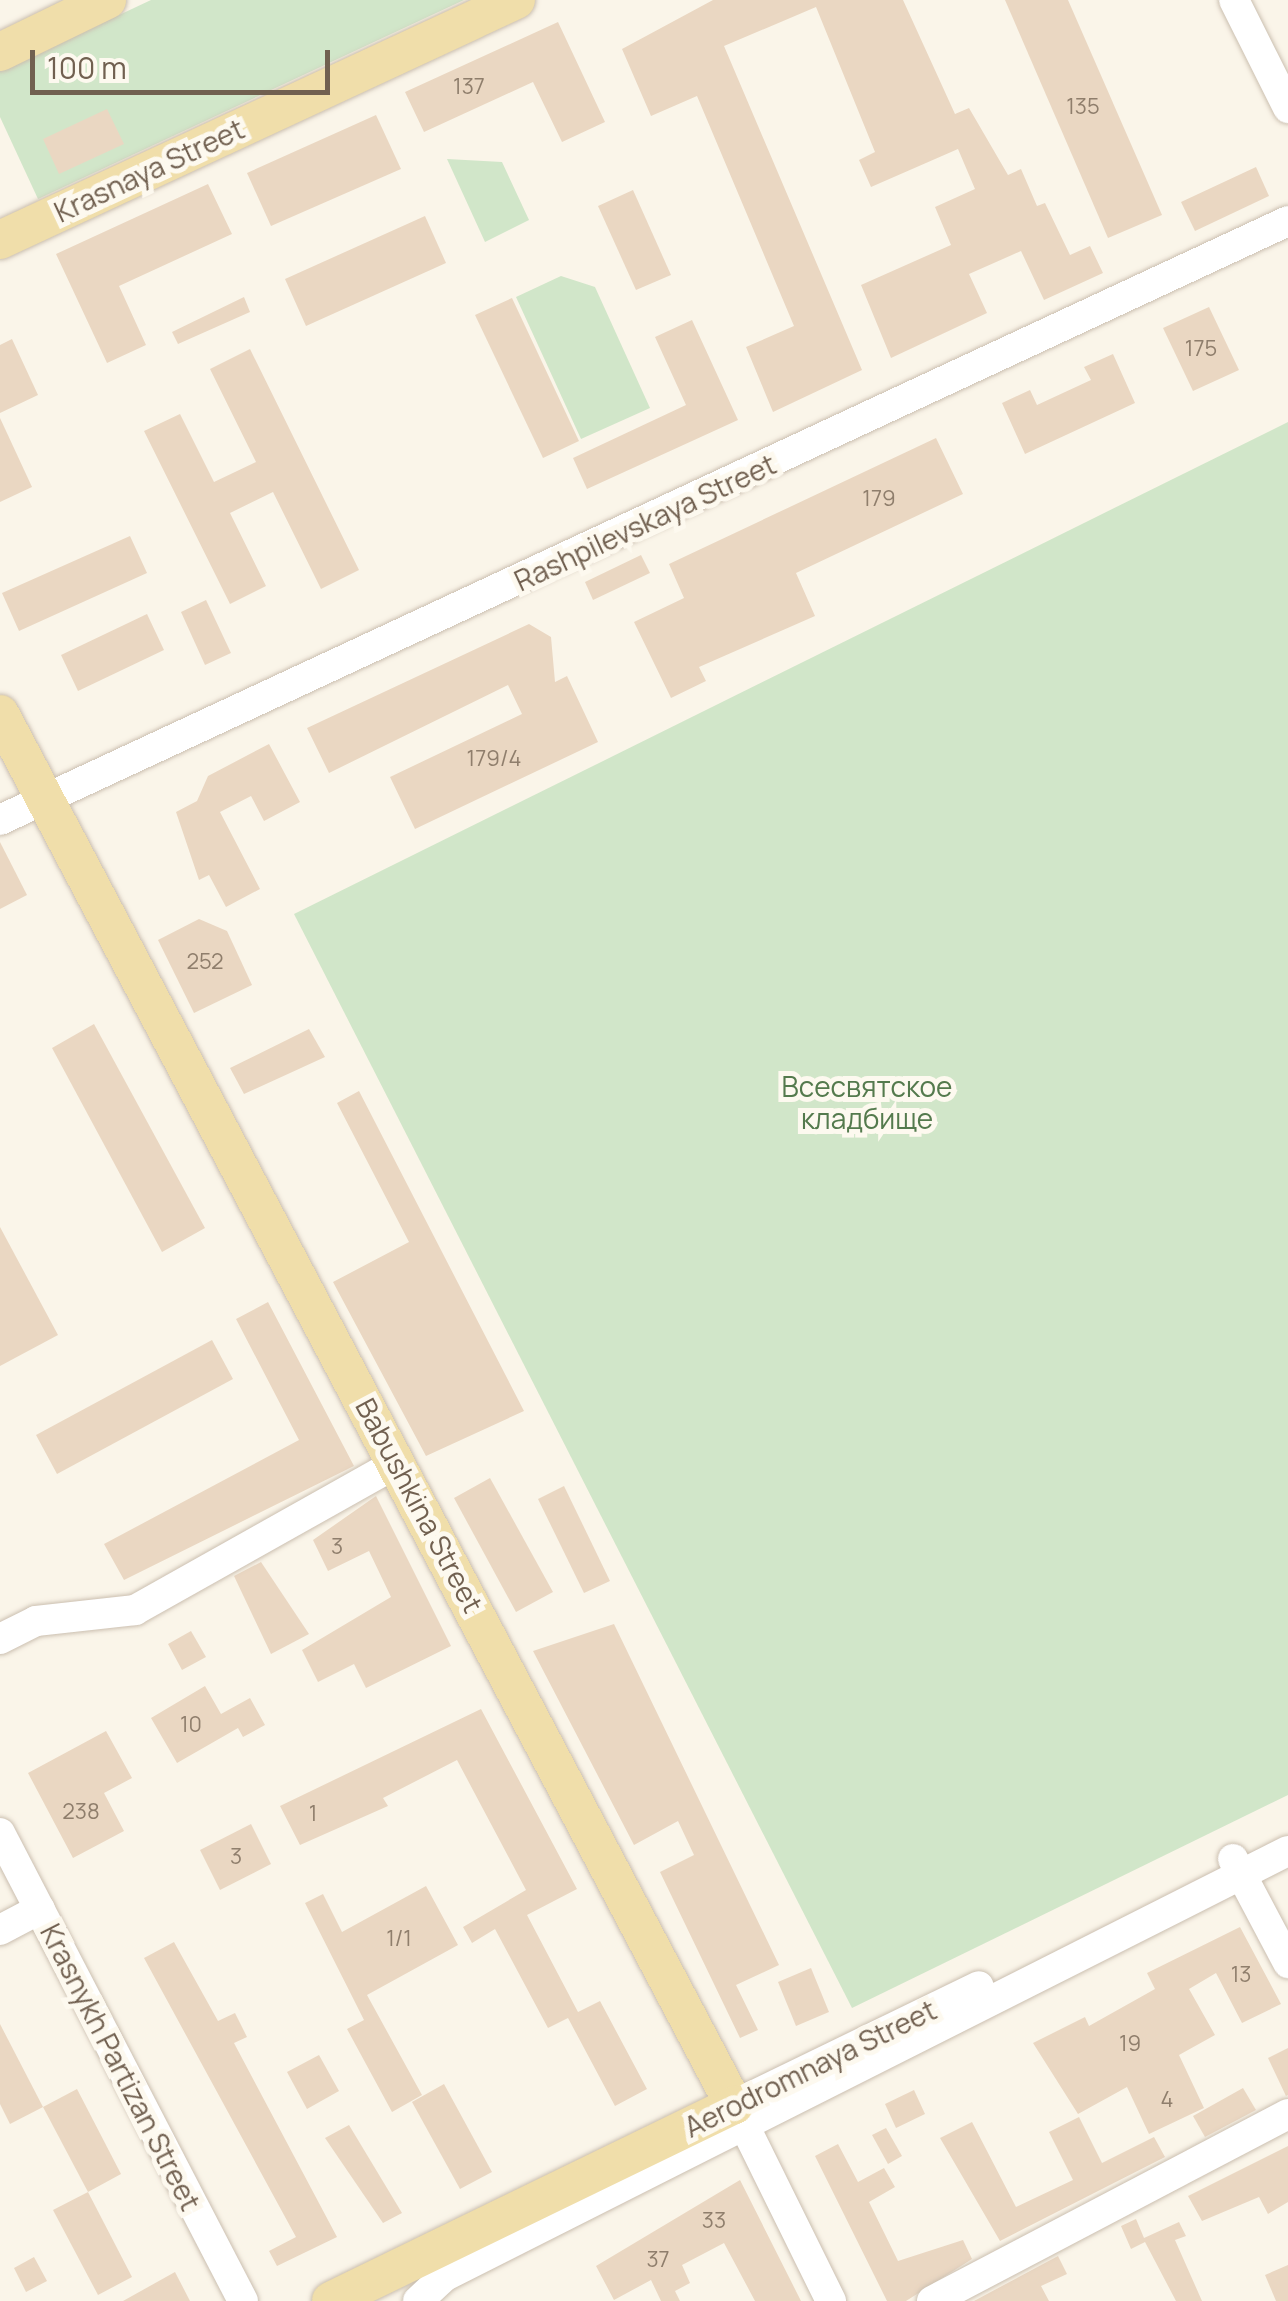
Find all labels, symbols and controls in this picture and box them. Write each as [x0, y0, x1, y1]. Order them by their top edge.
scale bar [35, 30, 335, 92]
text: 100 m [47, 47, 127, 88]
house number: 137 [453, 74, 485, 100]
house number: 135 [1066, 94, 1100, 120]
street label: Krasnaya Street [49, 111, 249, 229]
house number: 175 [1185, 336, 1217, 362]
street label: Rashpilevskaya Street [509, 447, 781, 597]
house number: 179 [862, 486, 896, 512]
house number: 179/4 [467, 746, 521, 772]
house number: 252 [186, 949, 224, 975]
park label: Всесвятское кладбище [782, 1069, 952, 1135]
street label: Babushkina Street [349, 1392, 491, 1618]
house number: 3 [331, 1534, 343, 1560]
house number: 10 [180, 1712, 202, 1738]
house number: 238 [62, 1799, 100, 1825]
house number: 1 [309, 1801, 317, 1827]
house number: 3 [230, 1844, 242, 1870]
street label: Krasnykh Partizan Street [34, 1918, 208, 2216]
house number: 1/1 [386, 1926, 412, 1952]
house number: 13 [1231, 1962, 1251, 1988]
street label: Aerodromnaya Street [679, 1992, 941, 2144]
house number: 19 [1119, 2031, 1141, 2057]
house number: 4 [1161, 2087, 1173, 2113]
house number: 33 [702, 2208, 726, 2234]
house number: 37 [646, 2247, 670, 2273]

